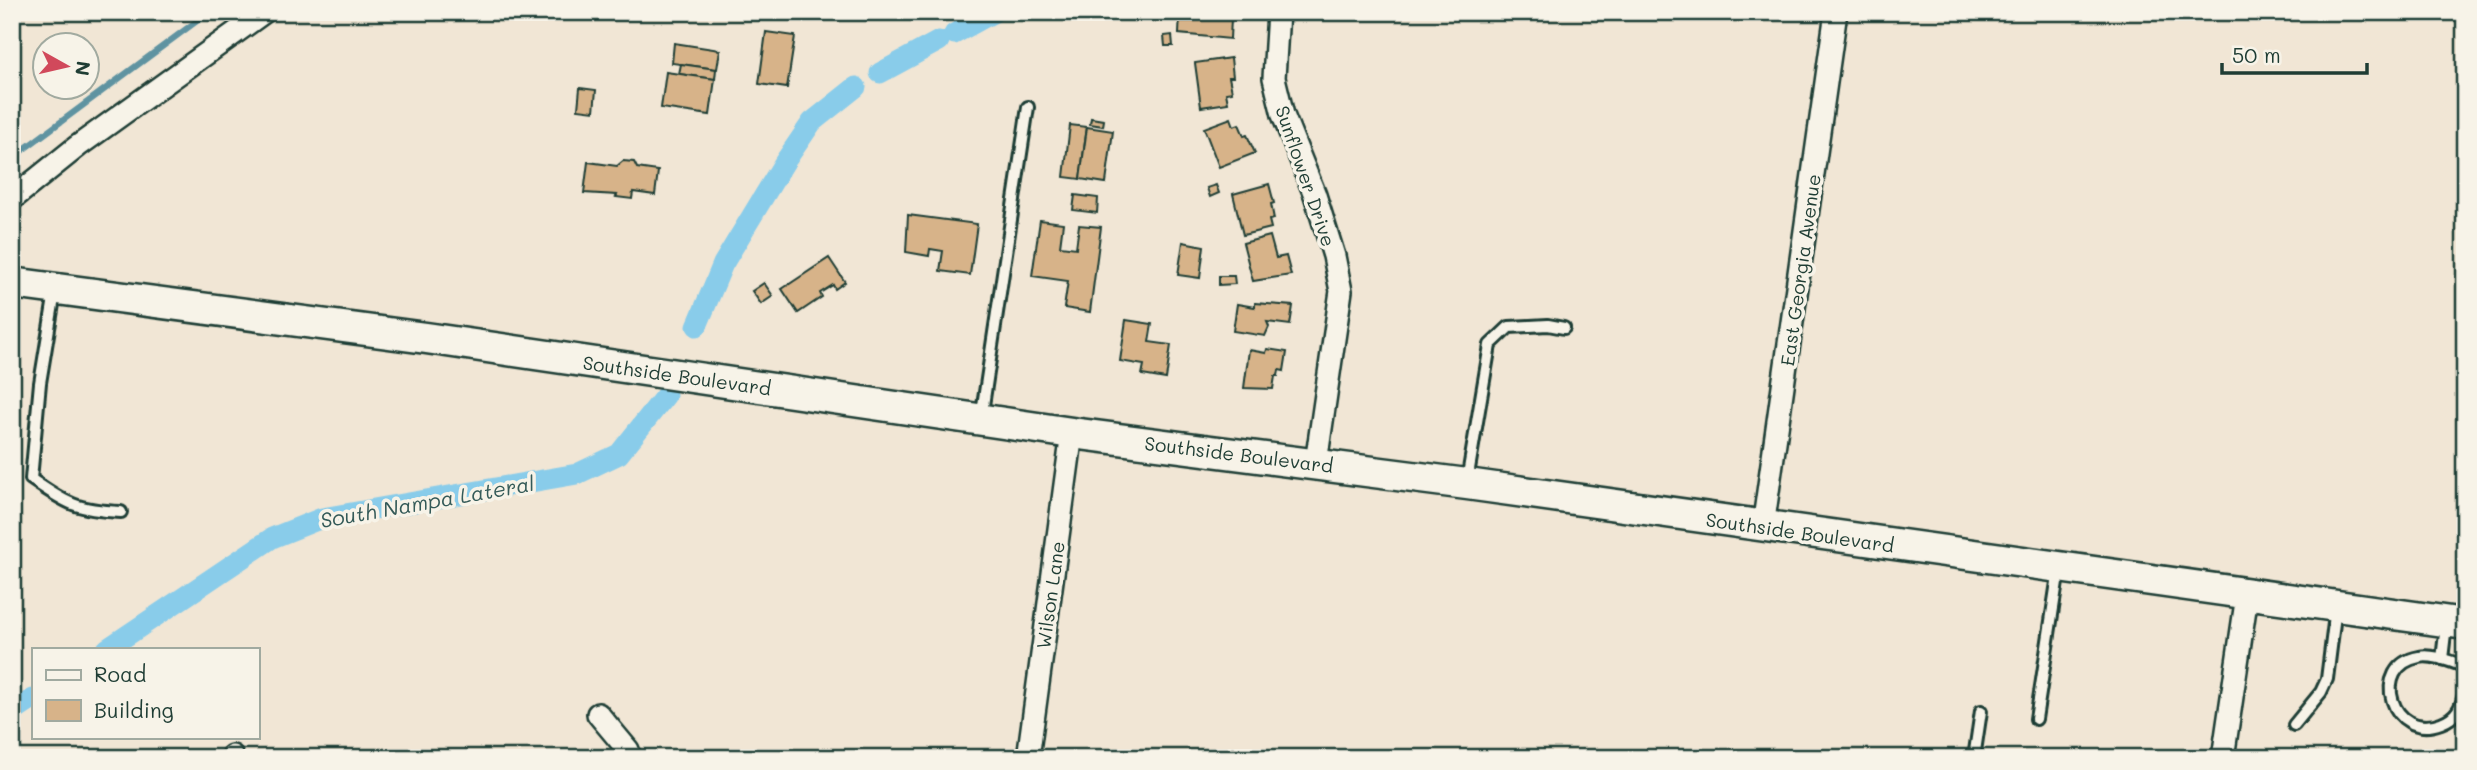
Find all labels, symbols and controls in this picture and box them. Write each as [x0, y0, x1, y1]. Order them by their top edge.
north arrow [32, 32, 102, 102]
scale bar [2222, 32, 2367, 76]
text: 50 m [2232, 41, 2281, 68]
text: N [70, 60, 97, 77]
street label: Sunflower Drive [1270, 102, 1342, 250]
street label: East Georgia Avenue [1774, 172, 1826, 368]
street label: Southside Boulevard [581, 349, 773, 401]
street label: Southside Boulevard [1143, 430, 1335, 478]
water label: South Nampa Lateral [318, 469, 537, 533]
street label: Southside Boulevard [1704, 506, 1896, 558]
street label: Wilson Lane [1030, 540, 1070, 650]
legend [32, 648, 259, 738]
text: Road [94, 660, 146, 687]
text: Building [94, 696, 174, 723]

